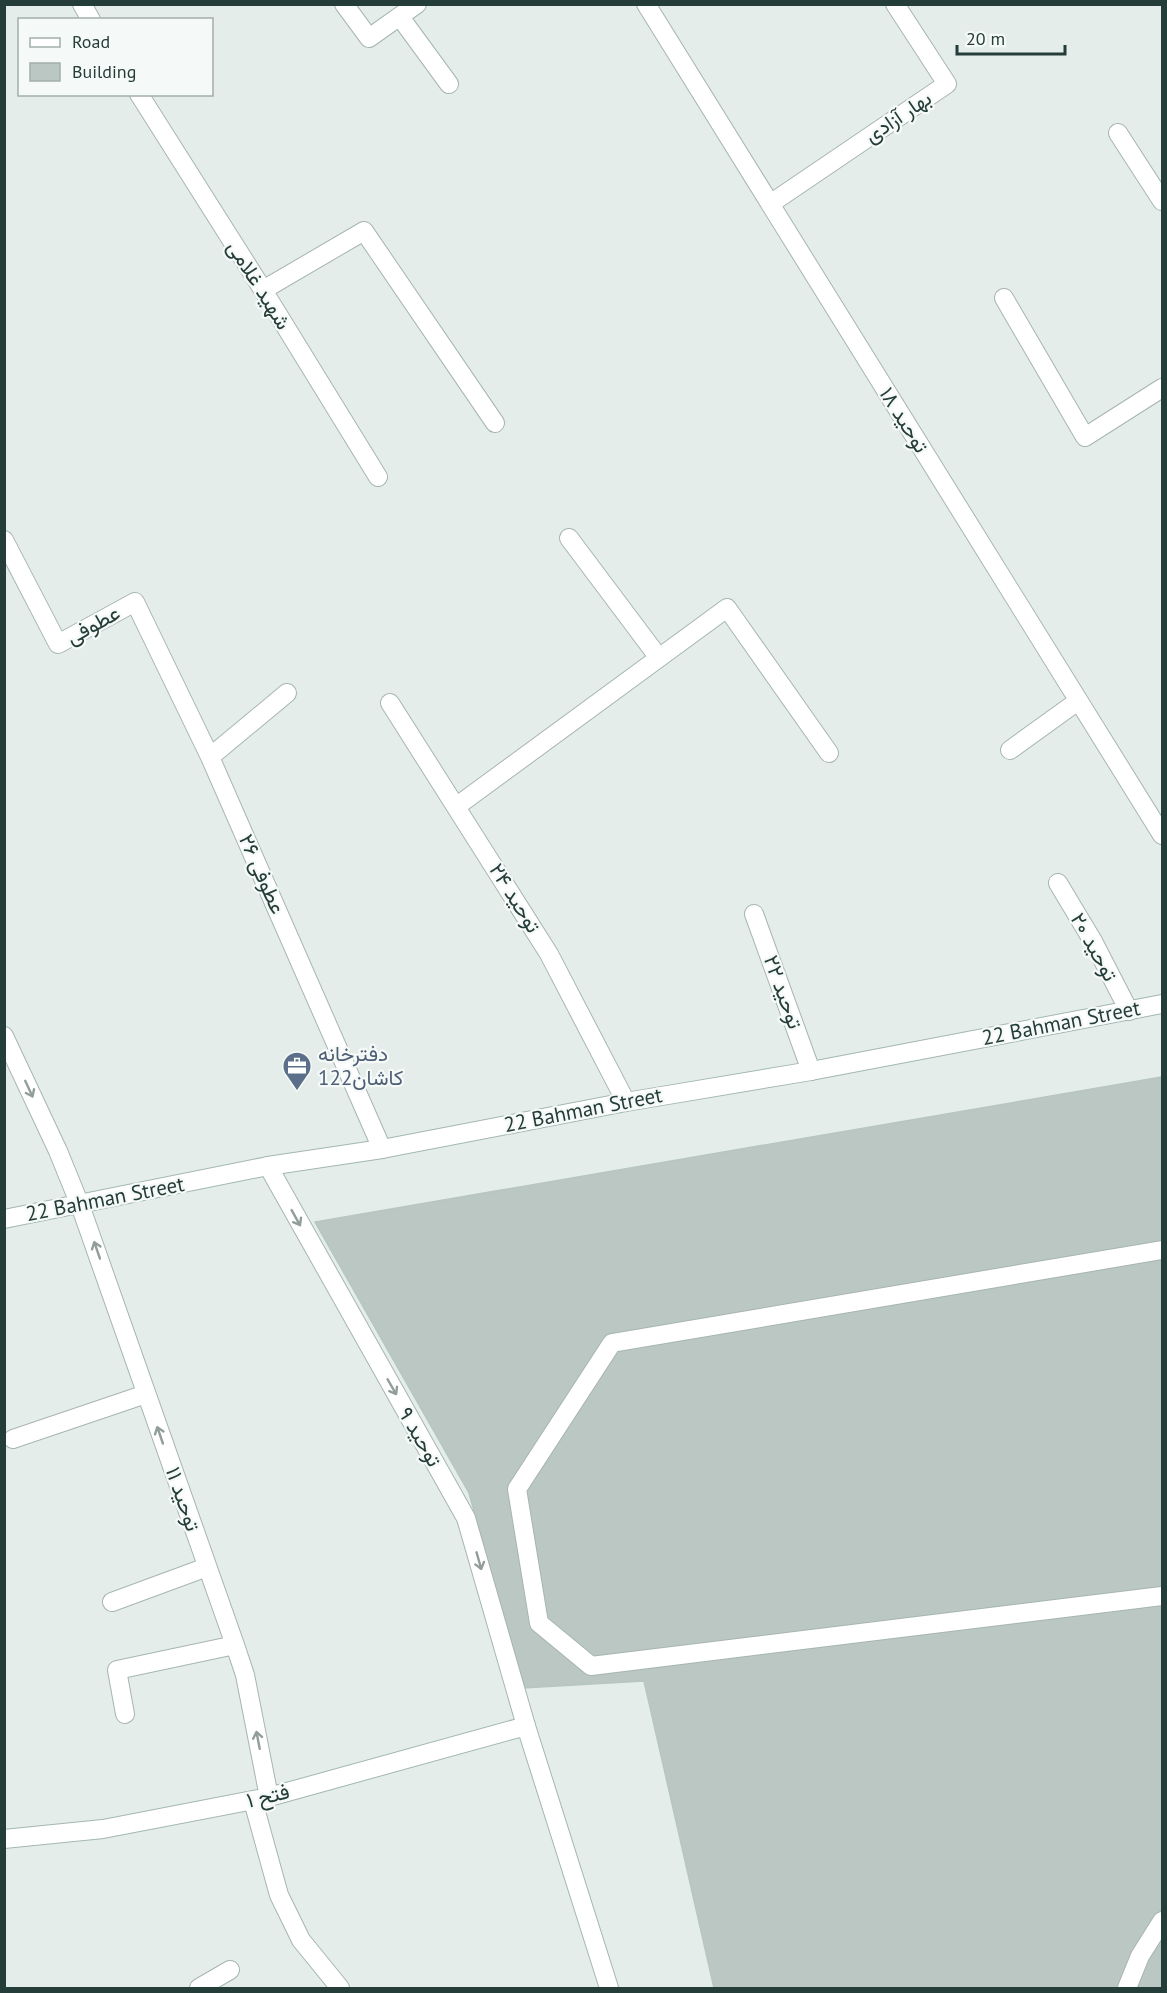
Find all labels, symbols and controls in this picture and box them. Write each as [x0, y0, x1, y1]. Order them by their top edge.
legend [18, 18, 213, 96]
scale bar [957, 18, 1065, 56]
text: 20 m [966, 27, 1005, 50]
text: Road [72, 30, 110, 53]
text: Building [72, 60, 136, 83]
street label: بهار آزادی [859, 84, 936, 149]
street label: شهید غلامی [221, 235, 297, 334]
street label: توحید ۱۸ [874, 382, 935, 458]
street label: عطوفی [61, 599, 125, 650]
street label: عطوفی ۲۶ [233, 830, 292, 918]
street label: توحید ۲۴ [484, 858, 547, 938]
street label: توحید ۲۰ [1065, 908, 1124, 986]
street label: توحید ۲۲ [758, 951, 809, 1032]
street label: 22 Bahman Street [979, 994, 1142, 1051]
place label: دفترخانه 122کاشان [318, 1040, 403, 1091]
office icon: دفترخانه 122کاشان [281, 1050, 313, 1092]
one-way arrow [24, 1079, 36, 1097]
street label: 22 Bahman Street [501, 1081, 664, 1138]
street label: 22 Bahman Street [23, 1170, 186, 1227]
one-way arrow [291, 1208, 302, 1226]
one-way arrow [91, 1241, 102, 1260]
one-way arrow [387, 1378, 399, 1395]
street label: توحید ۹ [393, 1402, 448, 1471]
one-way arrow [154, 1426, 165, 1445]
street label: توحید ۱۱ [160, 1463, 207, 1535]
one-way arrow [473, 1551, 485, 1570]
one-way arrow [252, 1731, 263, 1750]
street label: فتح ۱ [244, 1777, 292, 1815]

